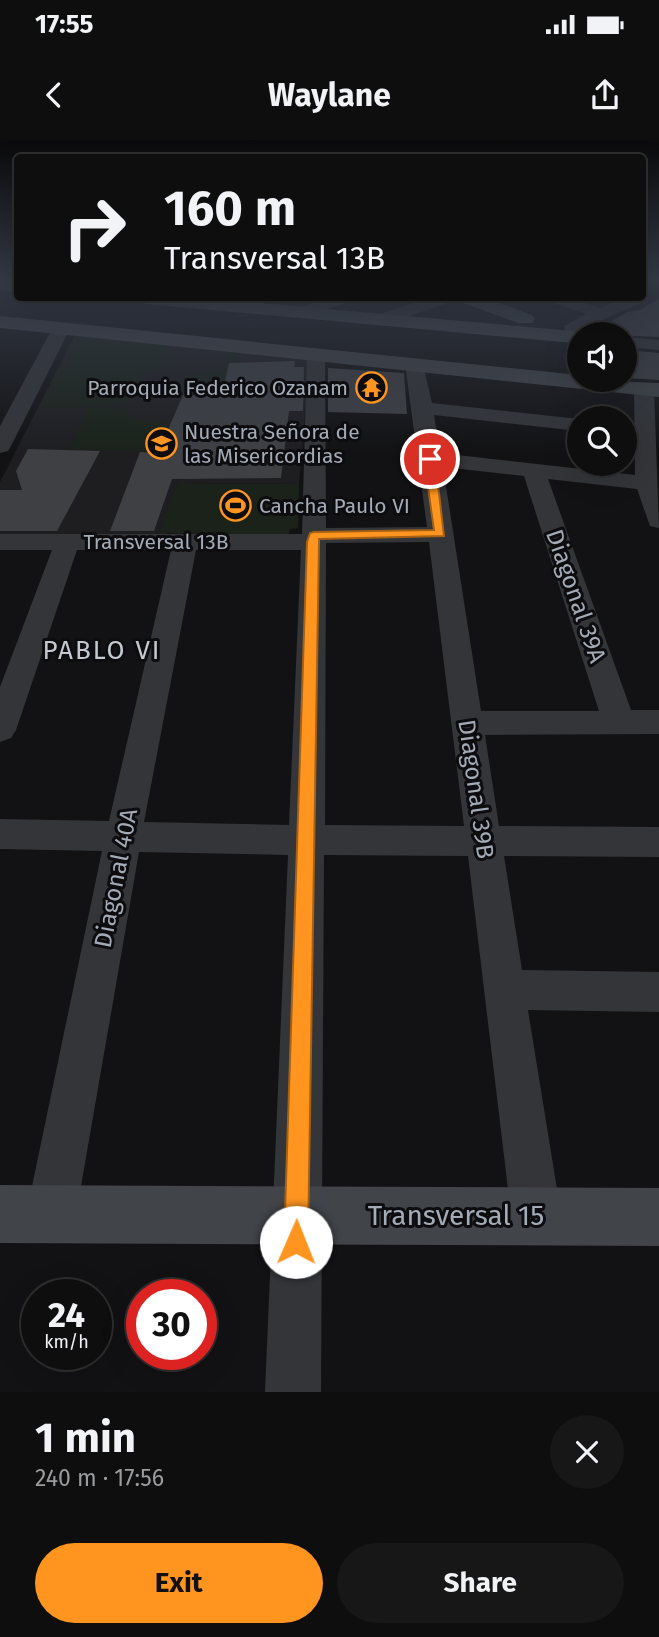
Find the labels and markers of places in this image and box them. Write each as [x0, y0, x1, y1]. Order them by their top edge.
temple icon: Parroquia Federico Ozanam [354, 371, 388, 405]
place label: Parroquia Federico Ozanam [87, 375, 348, 401]
place label: Nuestra Señora de las Misericordias [184, 419, 360, 469]
school or university icon: Nuestra Señora de las Misericordias [144, 427, 178, 461]
pin [400, 429, 460, 489]
sports icon: Cancha Paulo VI [219, 489, 253, 523]
place label: Cancha Paulo VI [259, 493, 410, 519]

